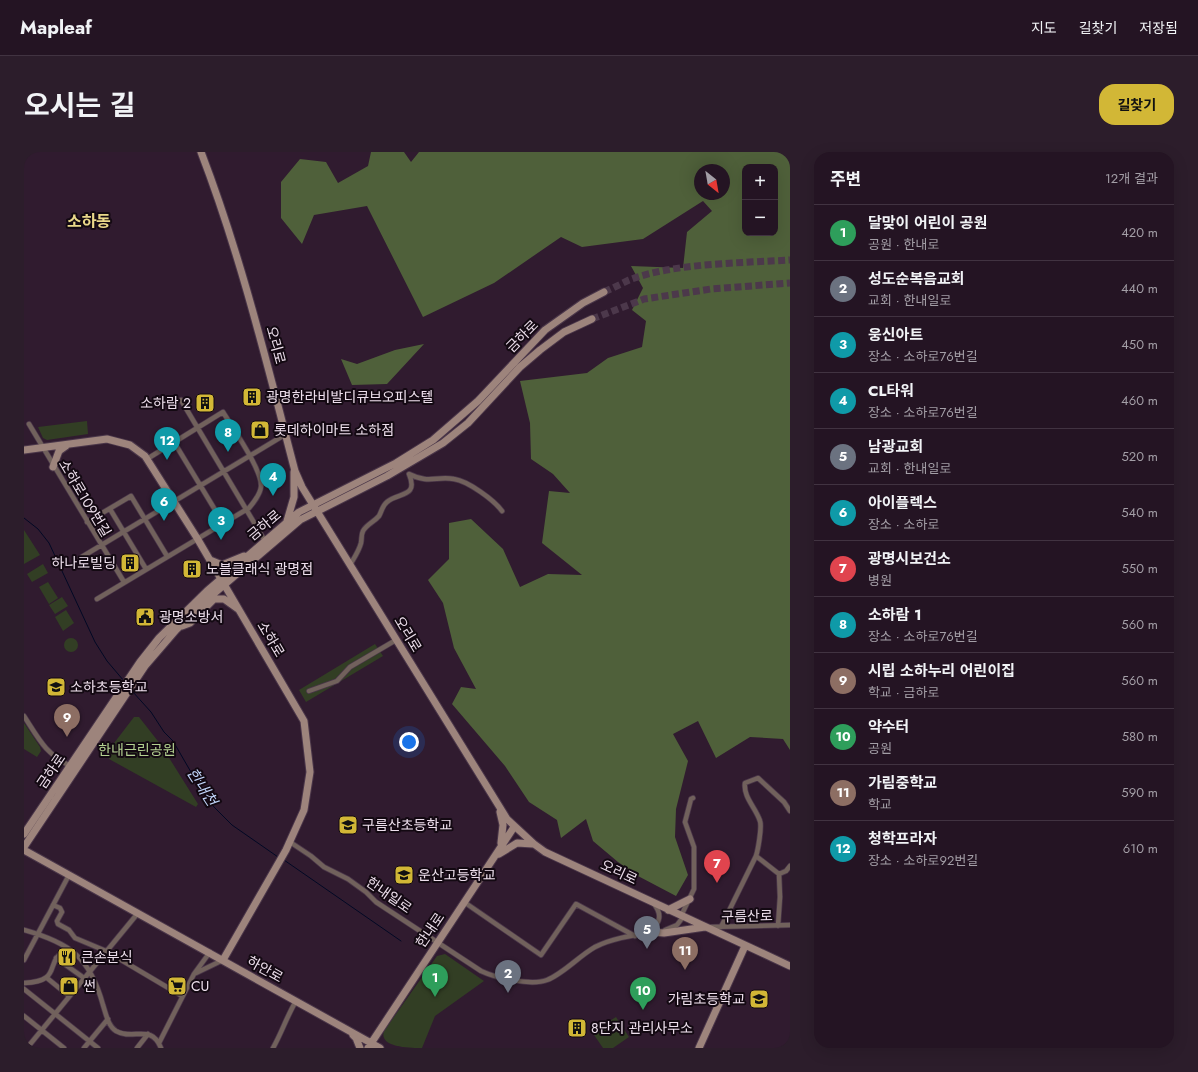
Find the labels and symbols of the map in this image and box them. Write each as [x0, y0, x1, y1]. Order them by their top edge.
north arrow [694, 164, 730, 200]
district label: 소하동 [67, 210, 111, 233]
street label: 금하로 [501, 315, 543, 357]
street label: 오리로 [261, 324, 291, 366]
building icon: 광명한라비발디큐브오피스텔 [241, 386, 263, 408]
place label: 광명한라비발디큐브오피스텔 [266, 387, 433, 407]
building icon: 소하람 2 [194, 392, 216, 414]
place label: 소하람 2 [140, 393, 191, 413]
pin: 8 [215, 419, 241, 452]
shop icon: 롯데하이마트 소하점 [249, 419, 271, 441]
place label: 롯데하이마트 소하점 [274, 420, 394, 440]
pin: 12 [154, 427, 180, 460]
street label: 소하로109번길 [54, 455, 116, 541]
pin: 4 [260, 463, 286, 496]
pin: 6 [151, 488, 177, 521]
street label: 금하로 [243, 505, 285, 545]
pin: 3 [208, 507, 234, 540]
building icon: 하나로빌딩 [119, 552, 141, 574]
place label: 하나로빌딩 [52, 553, 116, 573]
building icon: 노블클래식 광명점 [181, 558, 203, 580]
place label: 노블클래식 광명점 [206, 559, 313, 579]
public building icon: 광명소방서 [134, 606, 156, 628]
place label: 광명소방서 [159, 607, 223, 627]
street label: 오리로 [389, 612, 427, 656]
street label: 소하로 [252, 617, 290, 661]
school or university icon: 소하초등학교 [45, 676, 67, 698]
place label: 소하초등학교 [70, 677, 147, 697]
pin: 9 [54, 704, 80, 737]
your location [399, 732, 419, 752]
park label: 한내근린공원 [98, 740, 176, 760]
street label: 금하로 [32, 749, 70, 793]
water label: 한내천 [181, 764, 224, 812]
school or university icon: 구름산초등학교 [337, 814, 359, 836]
place label: 구름산초등학교 [362, 815, 452, 835]
pin: 7 [704, 850, 730, 883]
street label: 오리로 [597, 855, 641, 889]
school or university icon: 운산고등학교 [393, 864, 415, 886]
place label: 운산고등학교 [418, 865, 495, 885]
street label: 한내일로 [362, 872, 416, 918]
street label: 구름산로 [721, 906, 773, 926]
street label: 한내로 [411, 908, 449, 952]
pin: 5 [634, 916, 660, 949]
pin: 11 [672, 937, 698, 970]
restaurant icon: 큰손분식 [56, 946, 78, 968]
place label: 큰손분식 [81, 947, 133, 967]
street label: 하안로 [243, 951, 287, 987]
pin: 2 [495, 960, 521, 993]
pin: 1 [422, 964, 448, 997]
shop icon: 썬 [58, 975, 80, 997]
supermarket icon: CU [166, 975, 188, 997]
place label: 썬 [83, 976, 96, 996]
place label: CU [191, 976, 209, 996]
pin: 10 [630, 977, 656, 1010]
school or university icon: 가림초등학교 [748, 988, 770, 1010]
place label: 가림초등학교 [668, 989, 745, 1009]
building icon: 8단지 관리사무소 [566, 1017, 588, 1039]
place label: 8단지 관리사무소 [591, 1018, 693, 1038]

